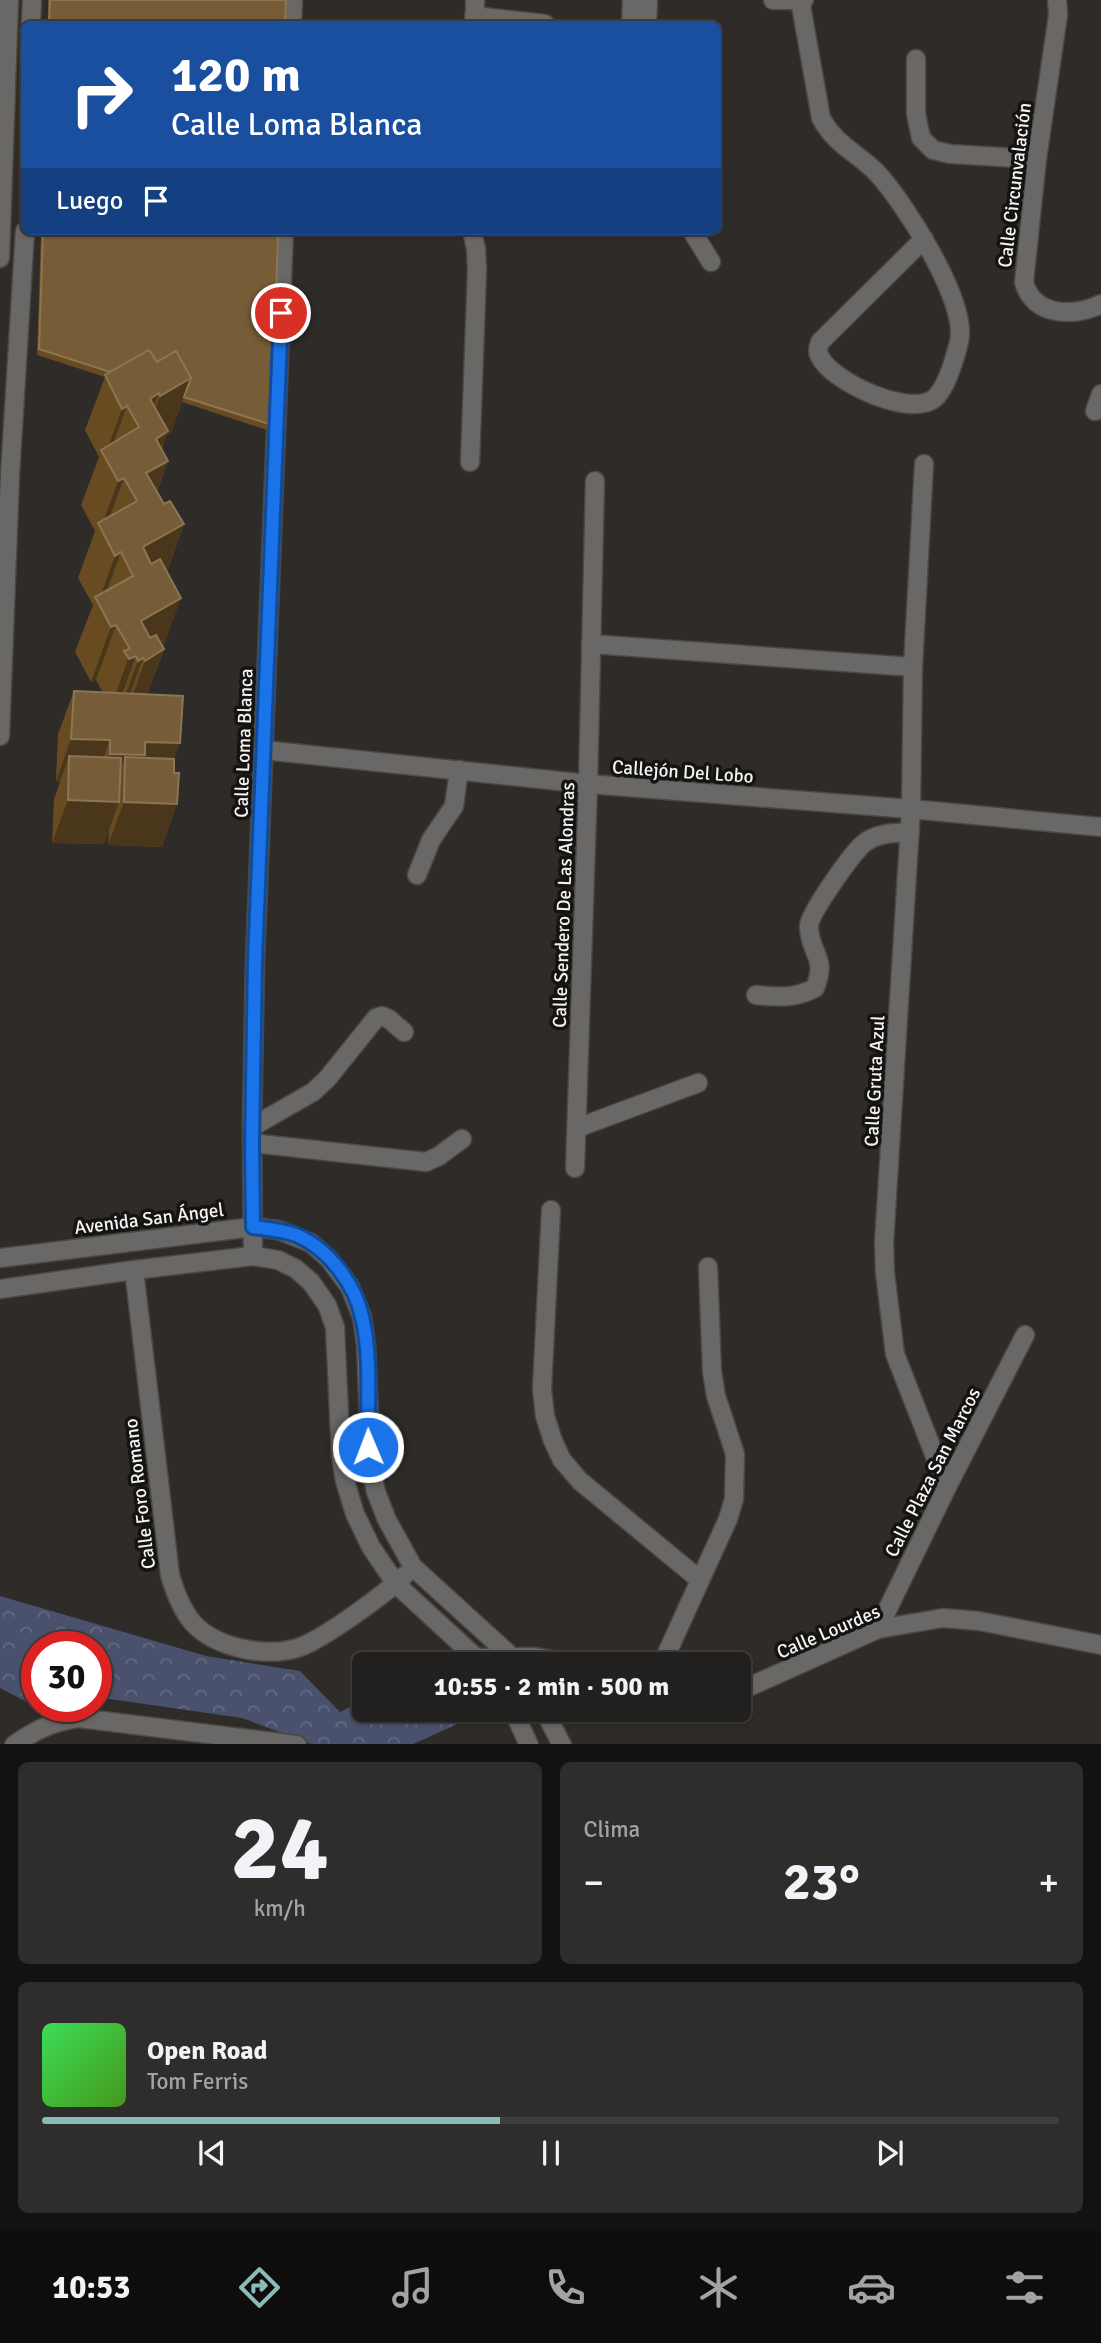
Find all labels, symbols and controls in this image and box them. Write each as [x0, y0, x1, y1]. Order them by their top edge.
text: 120 m [171, 45, 301, 105]
icon: right [56, 49, 147, 140]
street label: Calle Circunvalación [993, 101, 1037, 269]
text: Calle Loma Blanca [171, 105, 423, 144]
icon: arrive [137, 182, 175, 220]
text: Luego [56, 185, 123, 217]
pin [251, 283, 311, 343]
icon: arrive [262, 294, 300, 332]
street label: Calle Loma Blanca [229, 668, 259, 818]
street label: Callejón Del Lobo [611, 755, 755, 789]
street label: Calle Sendero De Las Alondras [548, 782, 580, 1028]
street label: Calle Gruta Azul [860, 1015, 890, 1147]
street label: Avenida San Ángel [73, 1198, 225, 1240]
street label: Calle Plaza San Marcos [880, 1384, 986, 1561]
position arrow [331, 1410, 405, 1484]
street label: Calle Foro Romano [119, 1417, 161, 1570]
street label: Calle Lourdes [773, 1599, 884, 1664]
speed limit sign: 30 [21, 1631, 112, 1722]
text: 10:55 · 2 min · 500 m [434, 1671, 669, 1703]
text: 24 [231, 1792, 329, 1905]
text: Clima [584, 1815, 640, 1844]
text: 23° [783, 1850, 860, 1914]
text: − [584, 1859, 604, 1906]
text: + [1038, 1859, 1059, 1906]
text: km/h [254, 1894, 306, 1923]
text: Open Road [147, 2035, 268, 2067]
text: Tom Ferris [147, 2067, 248, 2096]
icon: previous [193, 2134, 231, 2172]
icon: pause [532, 2134, 570, 2172]
icon: next [871, 2134, 909, 2172]
icon: directions [235, 2263, 284, 2312]
icon: music [388, 2263, 437, 2312]
icon: phone [541, 2263, 590, 2312]
icon: climate [694, 2263, 743, 2312]
icon: car [847, 2263, 896, 2312]
icon: filters [1000, 2263, 1049, 2312]
text: 10:53 [52, 2268, 131, 2307]

